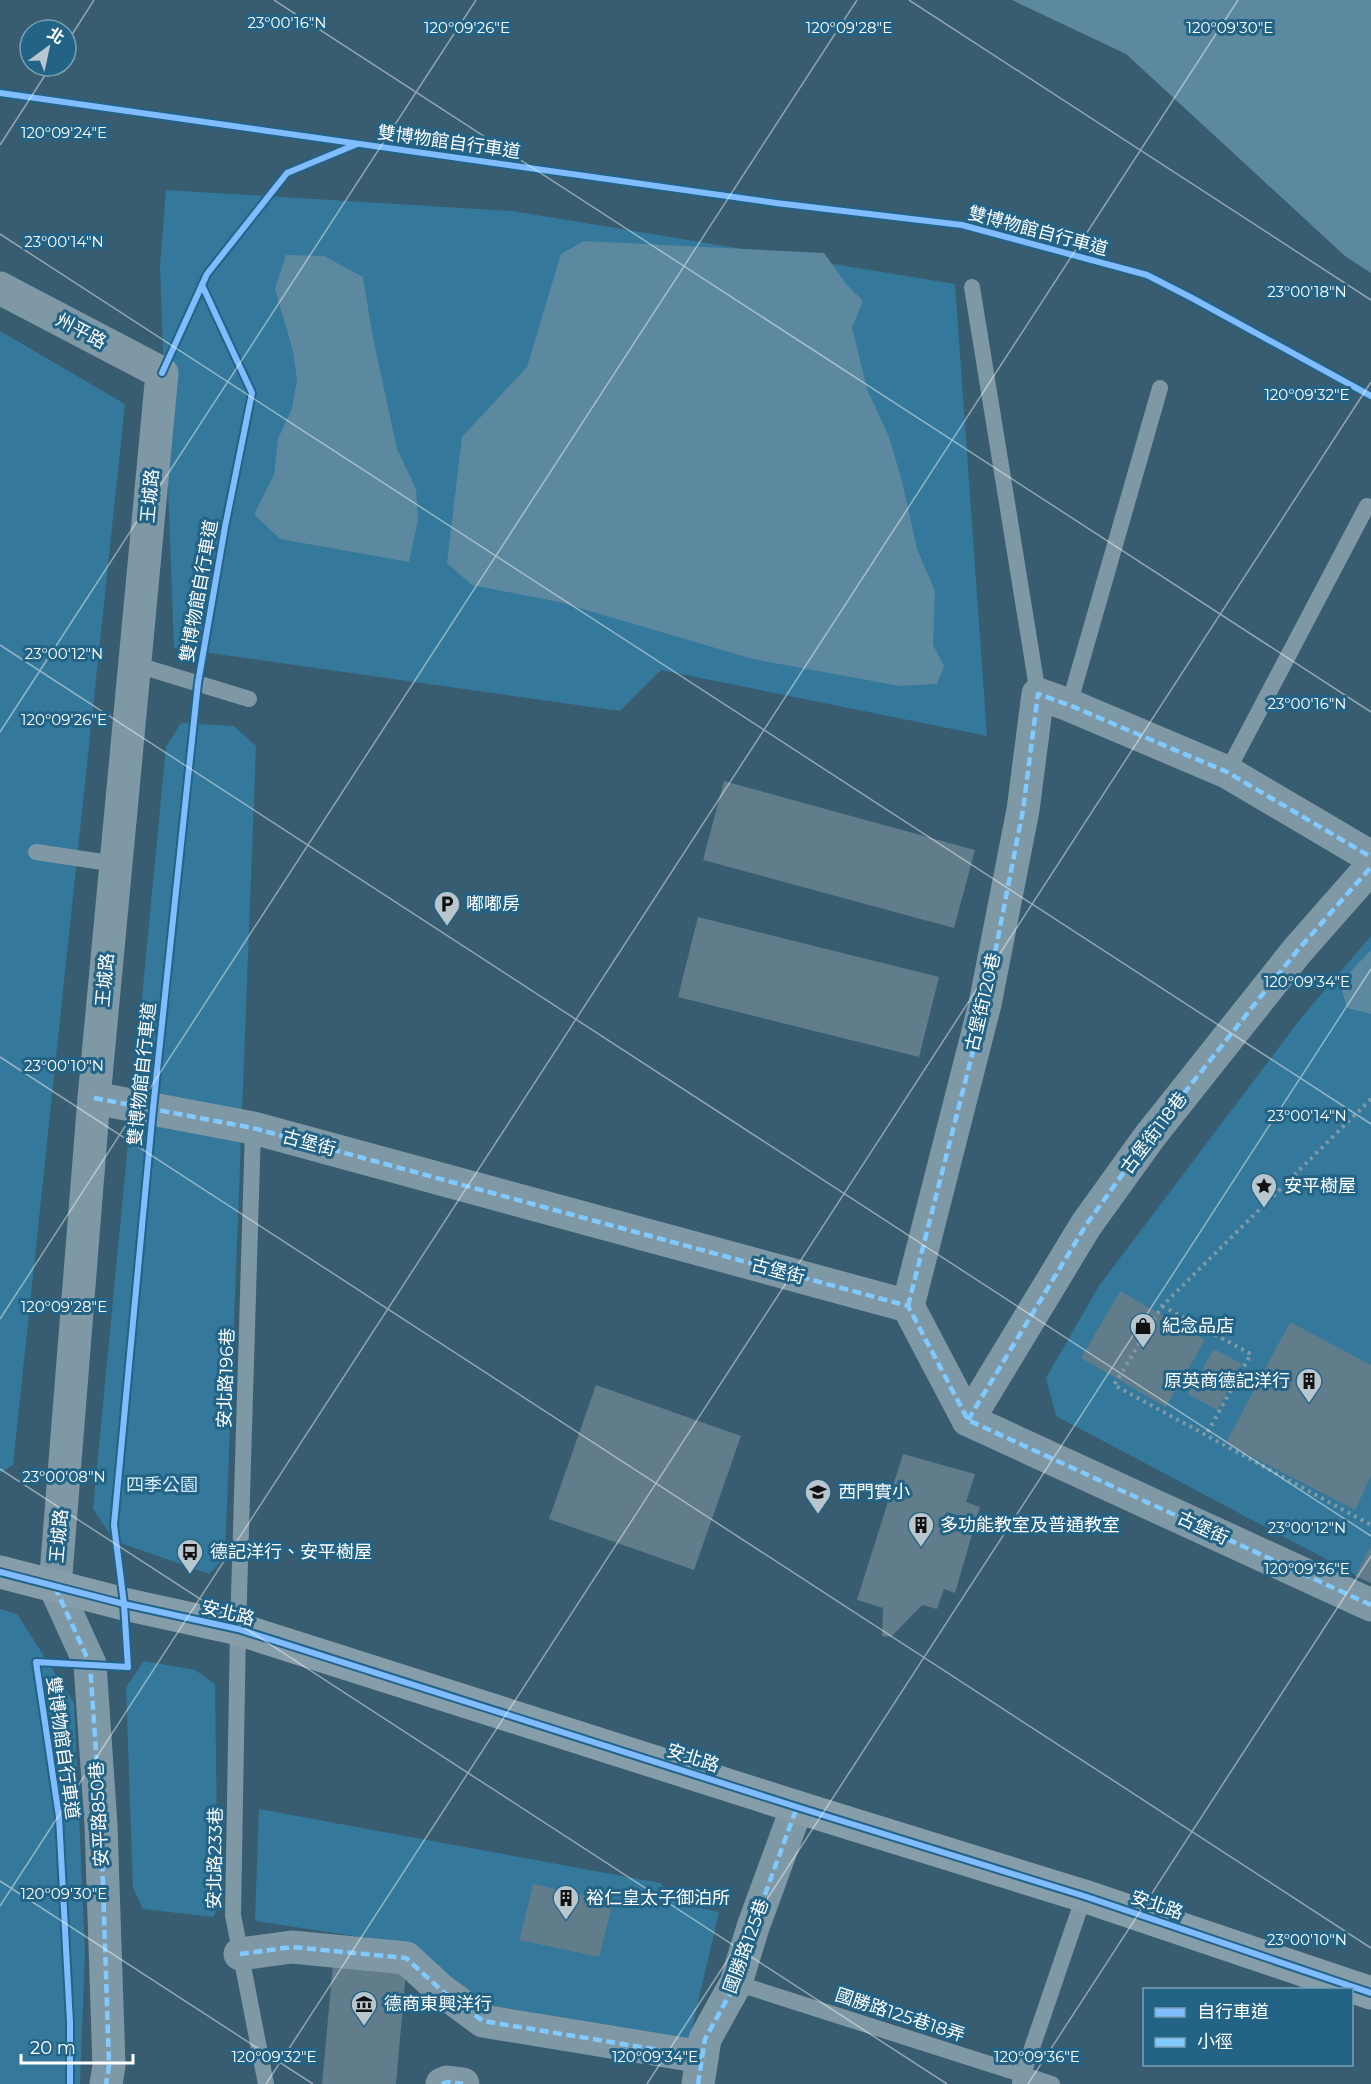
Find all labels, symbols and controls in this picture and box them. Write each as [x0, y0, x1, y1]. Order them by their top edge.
text: 23°00'16"N [247, 13, 327, 32]
north arrow [18, 18, 78, 78]
text: 120°09'26"E [424, 18, 510, 37]
text: 120°09'28"E [806, 18, 892, 37]
text: 120°09'30"E [1187, 18, 1273, 37]
text: 北 [44, 24, 68, 48]
street label: 雙博物館自行車道 [376, 121, 522, 163]
text: 120°09'24"E [21, 123, 107, 142]
street label: 雙博物館自行車道 [966, 202, 1110, 260]
text: 23°00'14"N [24, 232, 104, 251]
text: 23°00'18"N [1267, 282, 1347, 301]
street label: 州平路 [52, 309, 110, 353]
text: 120°09'32"E [1264, 385, 1350, 404]
street label: 王城路 [137, 468, 163, 524]
street label: 雙博物館自行車道 [176, 518, 222, 664]
text: 23°00'12"N [25, 644, 103, 663]
text: 23°00'16"N [1267, 694, 1347, 713]
text: 120°09'26"E [21, 710, 107, 729]
parking icon: 嘟嘟房 [432, 889, 462, 927]
place label: 嘟嘟房 [466, 893, 520, 915]
street label: 古堡街120巷 [961, 951, 1005, 1053]
street label: 王城路 [92, 952, 118, 1008]
text: 120°09'34"E [1264, 972, 1350, 991]
street label: 雙博物館自行車道 [124, 1001, 160, 1147]
text: 23°00'10"N [24, 1056, 104, 1075]
street label: 古堡街118巷 [1116, 1088, 1192, 1178]
text: 23°00'14"N [1267, 1106, 1347, 1125]
street label: 古堡街 [280, 1125, 338, 1161]
place icon: 安平樹屋 [1249, 1171, 1279, 1209]
place label: 安平樹屋 [1284, 1175, 1356, 1197]
street label: 古堡街 [749, 1253, 807, 1289]
text: 120°09'28"E [21, 1297, 107, 1316]
shop icon: 紀念品店 [1128, 1311, 1158, 1349]
place label: 紀念品店 [1162, 1315, 1234, 1337]
street label: 安北路196巷 [213, 1327, 239, 1429]
building icon: 原英商德記洋行 [1294, 1366, 1324, 1404]
place label: 原英商德記洋行 [1164, 1370, 1290, 1392]
text: 23°00'08"N [22, 1467, 106, 1486]
park label: 四季公園 [126, 1474, 198, 1496]
school or university icon: 西門實小 [803, 1477, 833, 1515]
place label: 西門實小 [838, 1481, 910, 1503]
street label: 古堡街 [1174, 1507, 1232, 1549]
street label: 王城路 [46, 1508, 72, 1564]
building icon: 多功能教室及普通教室 [906, 1510, 936, 1548]
place label: 多功能教室及普通教室 [940, 1514, 1120, 1536]
text: 23°00'12"N [1268, 1518, 1346, 1537]
bus stop icon: 德記洋行、安平樹屋 [175, 1537, 205, 1575]
place label: 德記洋行、安平樹屋 [210, 1541, 372, 1563]
text: 120°09'36"E [1264, 1559, 1350, 1578]
street label: 安北路 [199, 1596, 257, 1630]
street label: 雙博物館自行車道 [42, 1675, 84, 1821]
street label: 安北路 [664, 1739, 722, 1777]
street label: 安平路850巷 [85, 1761, 113, 1867]
street label: 安北路233巷 [203, 1807, 227, 1909]
building icon: 裕仁皇太子御泊所 [551, 1883, 581, 1921]
text: 120°09'30"E [21, 1884, 107, 1903]
street label: 安北路 [1128, 1886, 1186, 1924]
place label: 裕仁皇太子御泊所 [586, 1887, 730, 1909]
street label: 國勝路125巷 [719, 1896, 773, 1996]
text: 23°00'10"N [1267, 1930, 1347, 1949]
street label: 國勝路125巷18弄 [832, 1984, 968, 2046]
legend [1143, 1988, 1353, 2066]
museum icon: 德商東興洋行 [349, 1989, 379, 2027]
place label: 德商東興洋行 [384, 1993, 492, 2015]
text: 自行車道 [1197, 2001, 1269, 2023]
scale bar [21, 2027, 134, 2065]
text: 小徑 [1197, 2031, 1233, 2053]
text: 20 m [30, 2037, 76, 2059]
text: 120°09'32"E [231, 2047, 317, 2066]
text: 120°09'34"E [612, 2047, 698, 2066]
text: 120°09'36"E [994, 2047, 1080, 2066]

